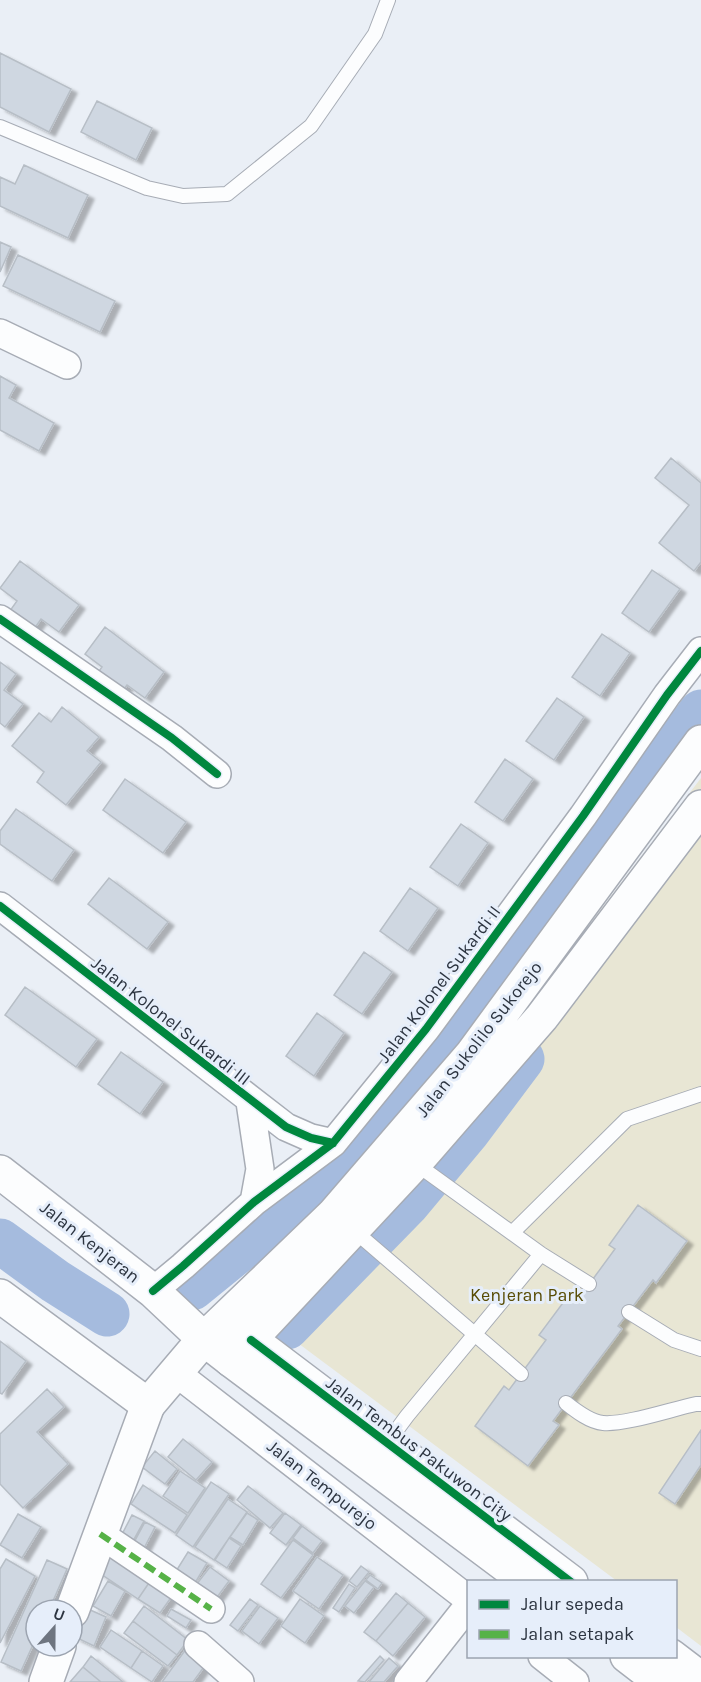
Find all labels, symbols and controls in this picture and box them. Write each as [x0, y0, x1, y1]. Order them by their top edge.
street label: Jalan Kolonel Sukardi II [373, 901, 505, 1067]
street label: Jalan Kolonel Sukardi III [87, 952, 255, 1090]
street label: Jalan Sukolilo Sukorejo [411, 957, 547, 1121]
street label: Jalan Kenjeran [36, 1196, 144, 1288]
park label: Kenjeran Park [470, 1284, 584, 1306]
street label: Jalan Tembus Pakuwon City [322, 1372, 517, 1526]
street label: Jalan Tempurejo [263, 1435, 381, 1535]
legend [467, 1580, 677, 1658]
text: Jalur sepeda [521, 1593, 624, 1615]
north arrow [24, 1598, 84, 1658]
text: U [51, 1604, 68, 1625]
text: Jalan setapak [521, 1623, 634, 1645]

